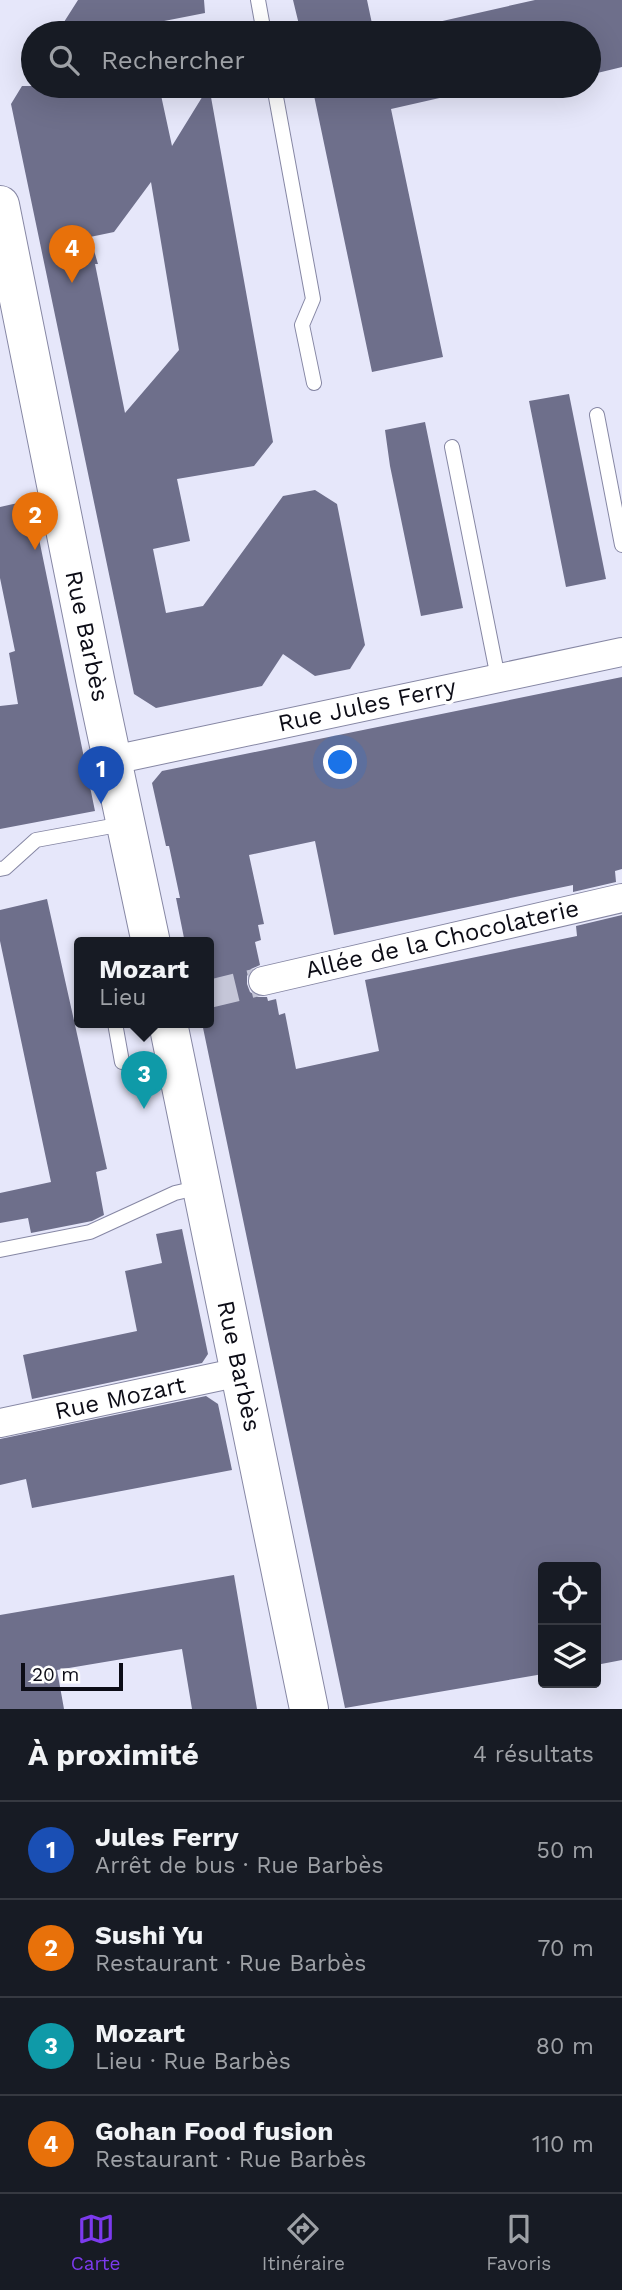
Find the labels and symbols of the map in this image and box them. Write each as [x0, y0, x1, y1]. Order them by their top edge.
pin: 4 [49, 225, 95, 283]
pin: 2 [12, 492, 58, 550]
street label: Rue Barbès [59, 568, 115, 704]
street label: Rue Jules Ferry [275, 672, 459, 738]
your location [323, 745, 357, 779]
pin: 1 [78, 746, 124, 804]
street label: Allée de la Chocolaterie [302, 894, 582, 984]
pin: 3 [121, 1051, 167, 1109]
street label: Rue Barbès [211, 1298, 267, 1434]
street label: Rue Mozart [52, 1371, 188, 1425]
scale bar [21, 1660, 122, 1692]

